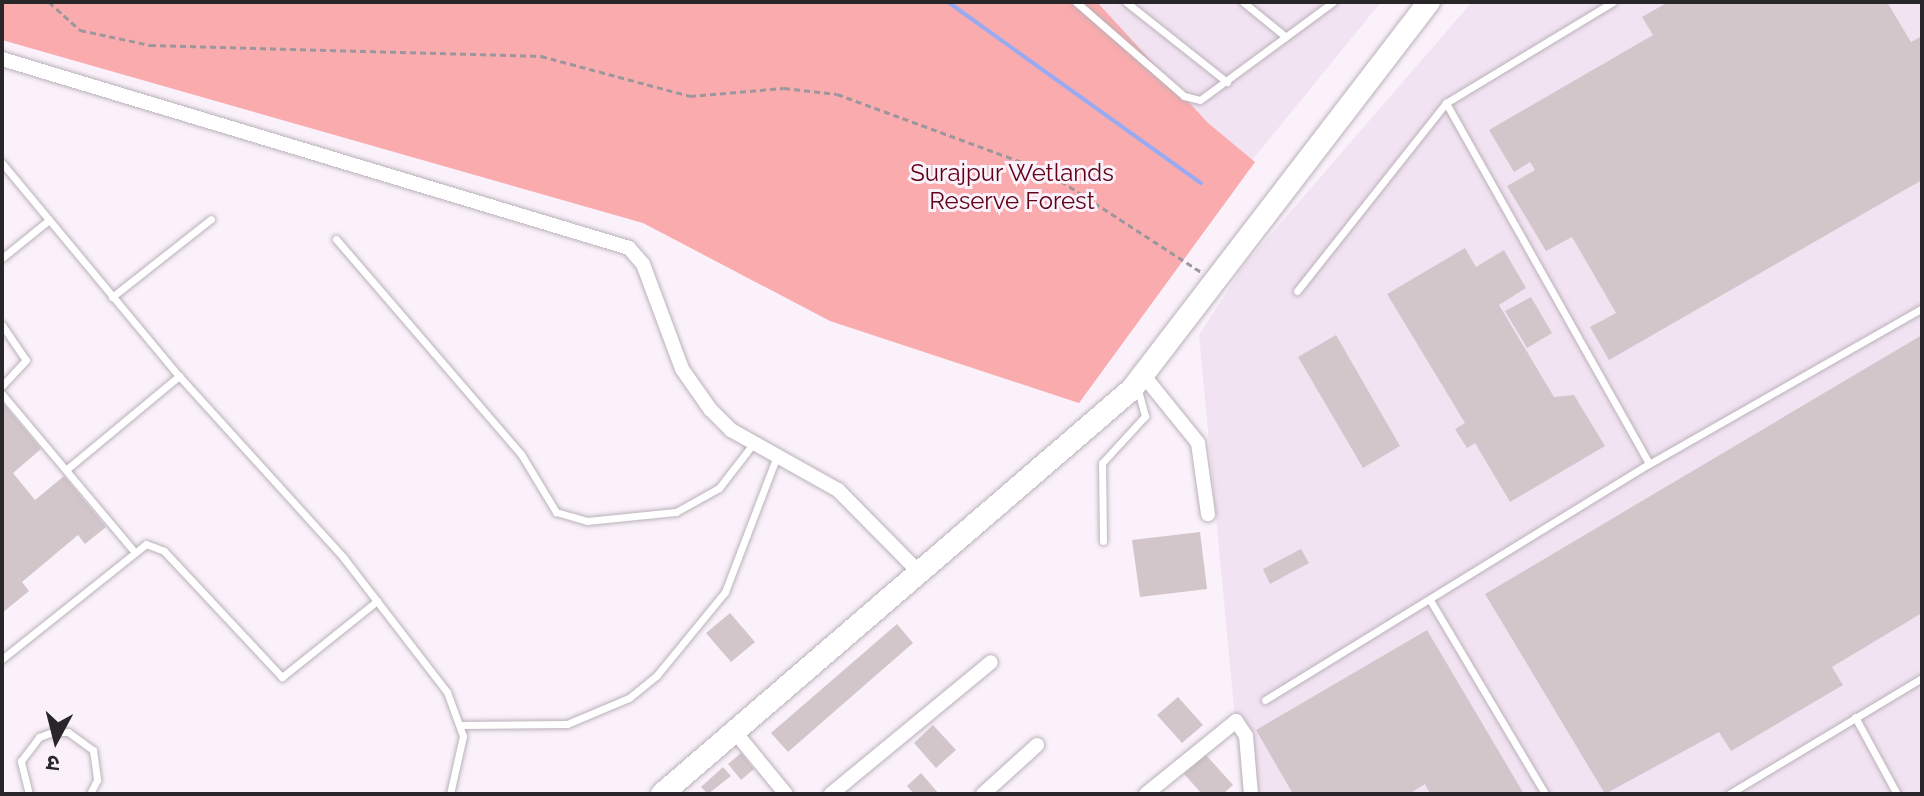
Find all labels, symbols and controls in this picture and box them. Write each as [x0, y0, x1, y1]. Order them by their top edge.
park label: Surajpur Wetlands Reserve Forest [910, 159, 1114, 215]
north arrow [16, 700, 96, 780]
text: उ [45, 750, 61, 778]

